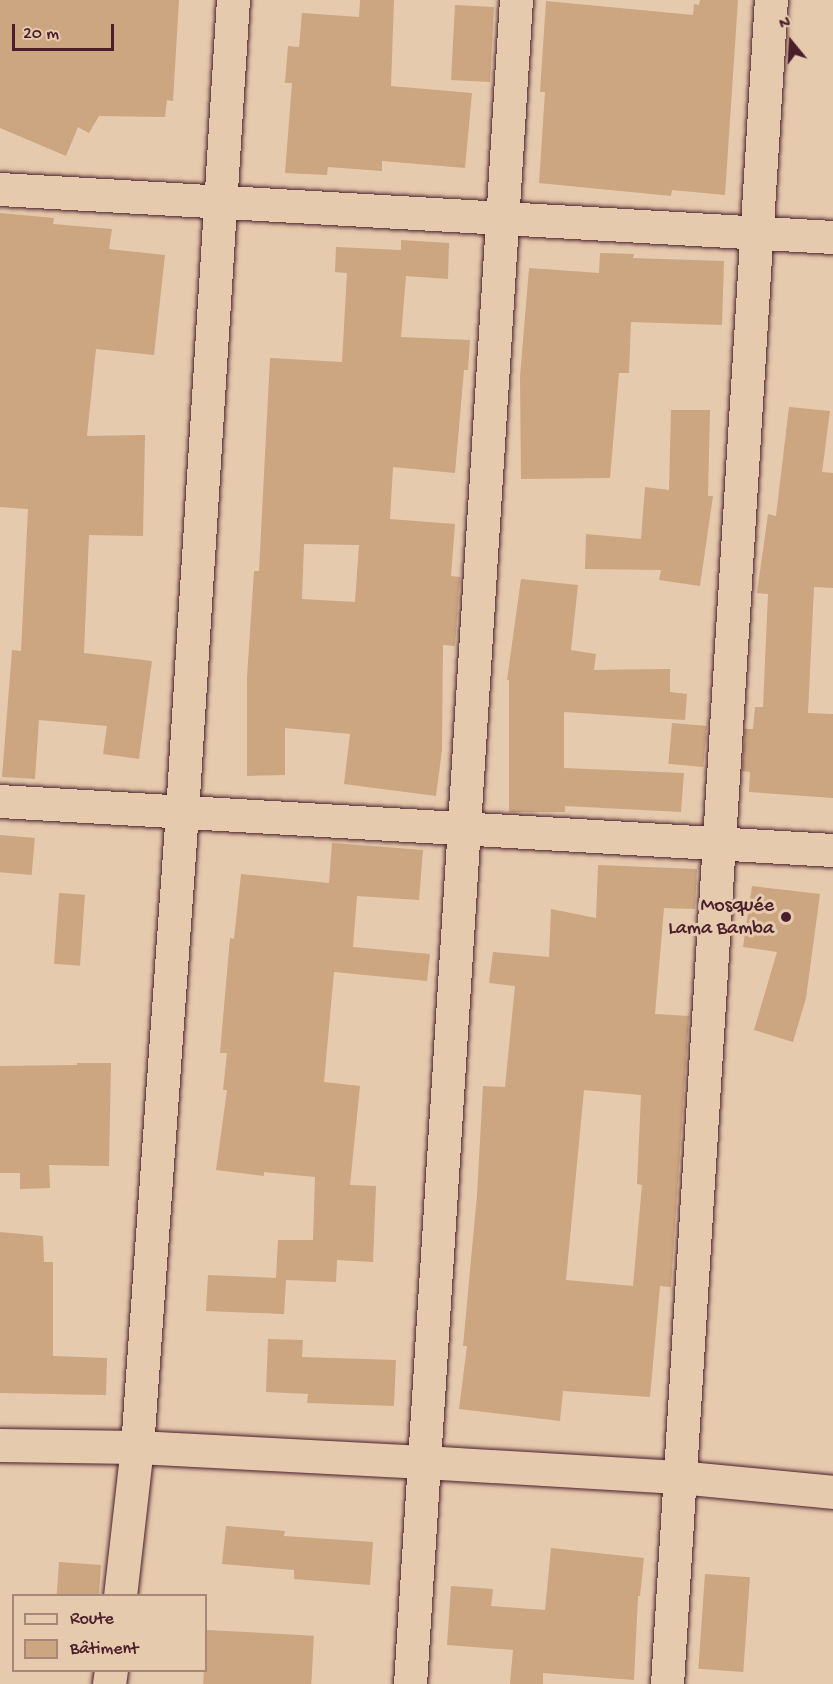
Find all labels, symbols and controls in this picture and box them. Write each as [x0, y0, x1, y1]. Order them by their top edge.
scale bar [15, 12, 117, 50]
north arrow [761, 12, 821, 72]
text: N [777, 14, 793, 35]
text: 20 m [23, 24, 59, 45]
place label: Mosquée Lama Bamba [668, 894, 774, 941]
marker: Mosquée Lama Bamba [779, 910, 793, 924]
legend [12, 1594, 207, 1672]
text: Route [70, 1609, 114, 1630]
text: Bâtiment [70, 1639, 138, 1660]

